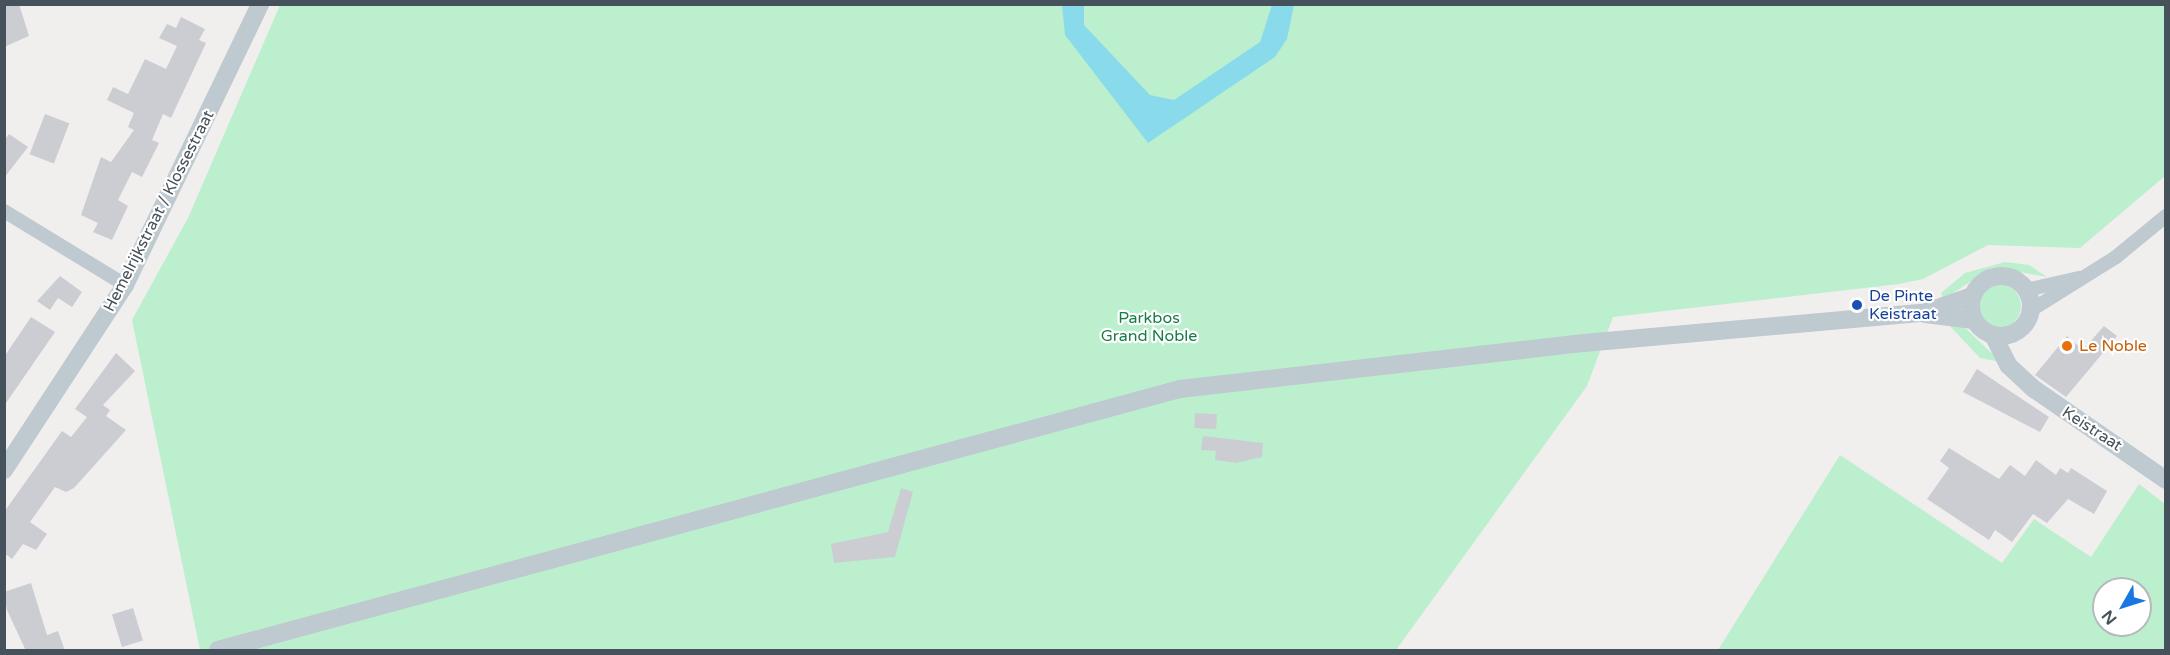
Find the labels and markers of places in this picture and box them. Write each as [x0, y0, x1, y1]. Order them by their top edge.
place label: De Pinte Keistraat [1869, 286, 1937, 324]
marker: De Pinte Keistraat [1850, 298, 1864, 312]
place label: Le Noble [2079, 336, 2147, 356]
marker: Le Noble [2060, 339, 2074, 353]

